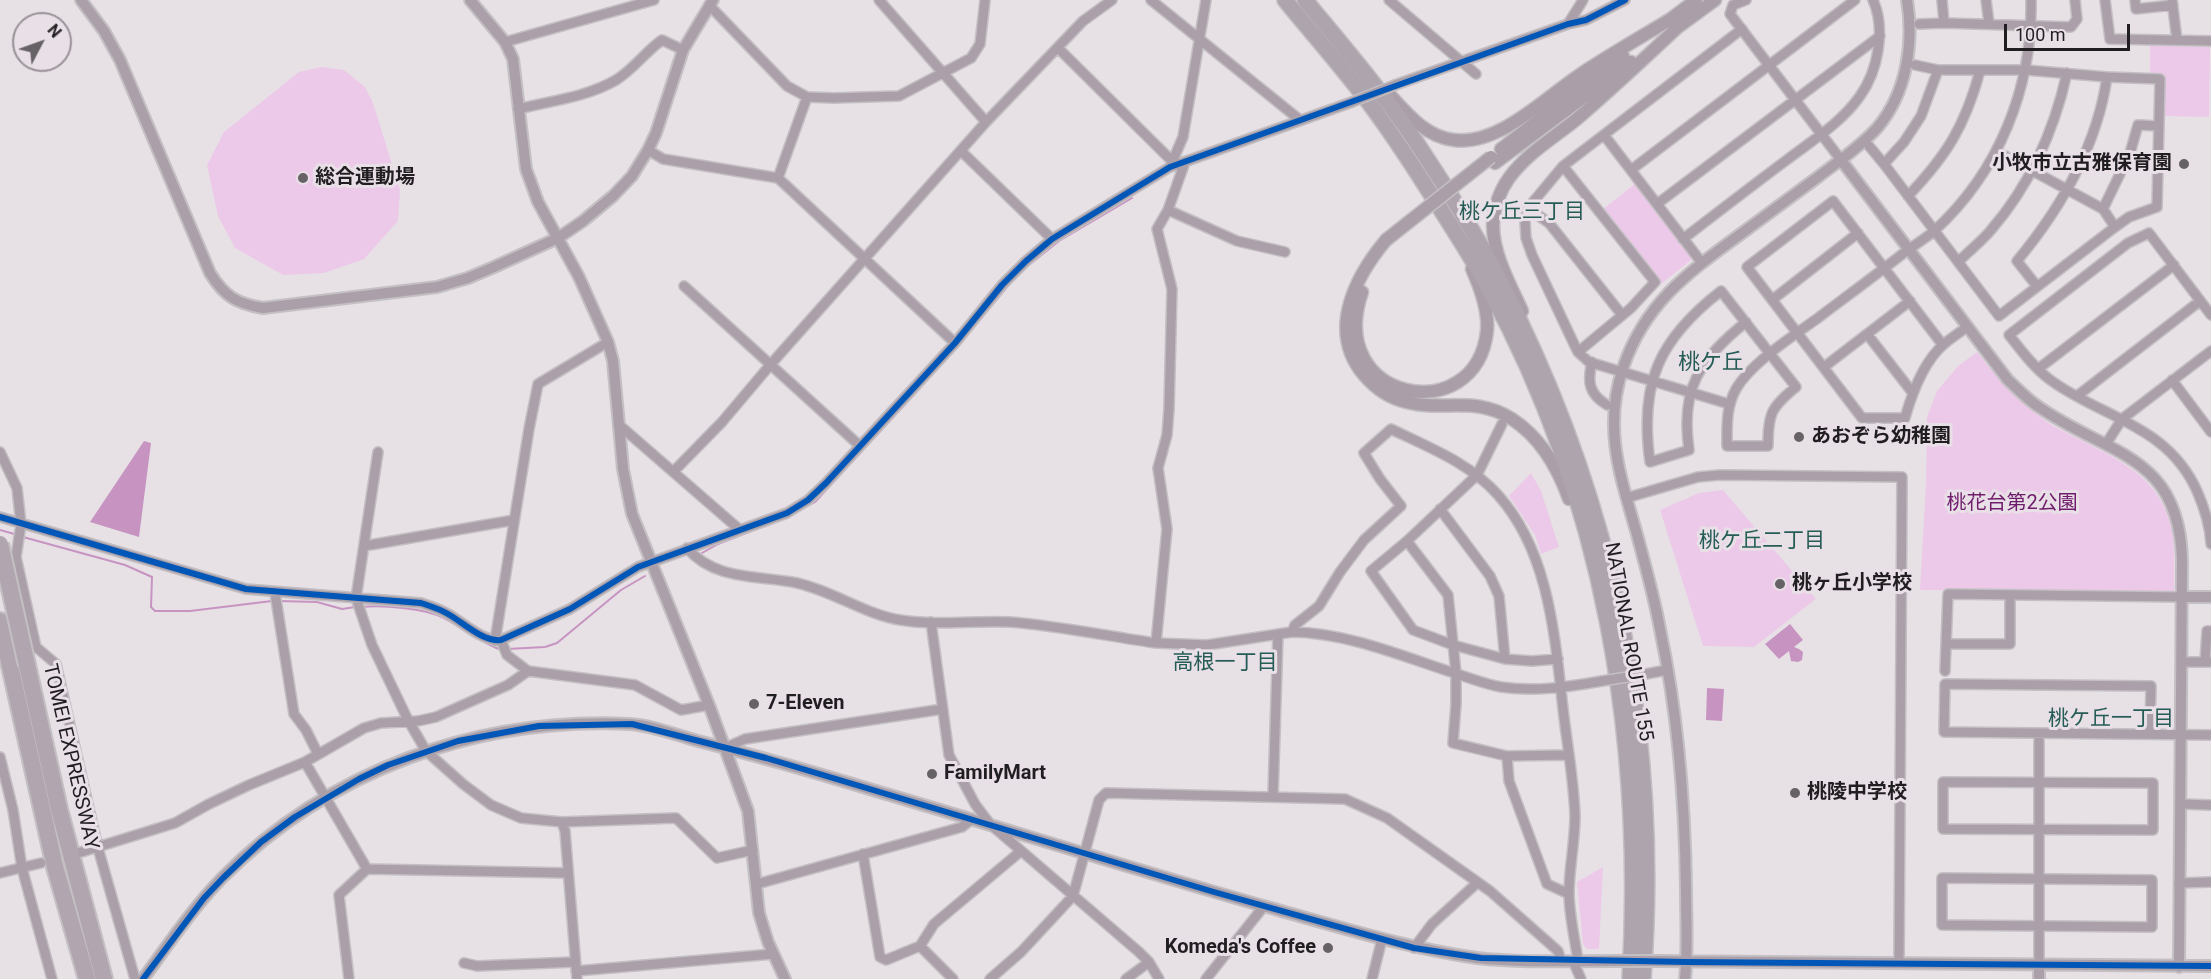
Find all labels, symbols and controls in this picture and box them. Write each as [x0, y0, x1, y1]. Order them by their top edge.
north arrow [12, 12, 72, 72]
scale bar [2007, 12, 2133, 50]
text: N [44, 21, 65, 42]
text: 100 m [2015, 24, 2066, 45]
place label: 小牧市立古雅保育園 [1992, 152, 2172, 176]
marker: 小牧市立古雅保育園 [2177, 157, 2191, 171]
place label: 総合運動場 [315, 166, 415, 190]
marker: 総合運動場 [296, 171, 310, 185]
district label: 桃ケ丘三丁目 [1459, 200, 1585, 226]
district label: 桃ケ丘 [1678, 350, 1744, 376]
place label: あおぞら幼稚園 [1811, 425, 1951, 449]
marker: あおぞら幼稚園 [1792, 430, 1806, 444]
park label: 桃花台第2公園 [1946, 492, 2078, 516]
district label: 桃ケ丘二丁目 [1699, 529, 1825, 555]
street label: NATIONAL ROUTE 155 [1599, 541, 1657, 743]
place label: 桃ヶ丘小学校 [1792, 572, 1912, 596]
marker: 桃ヶ丘小学校 [1773, 577, 1787, 591]
district label: 高根一丁目 [1173, 651, 1277, 677]
street label: TOMEI EXPRESSWAY [37, 662, 103, 852]
place label: 7-Eleven [766, 692, 845, 716]
marker: 7-Eleven [747, 697, 761, 711]
district label: 桃ケ丘一丁目 [2048, 707, 2174, 733]
place label: FamilyMart [944, 762, 1046, 786]
marker: FamilyMart [925, 767, 939, 781]
place label: 桃陵中学校 [1807, 781, 1907, 805]
marker: 桃陵中学校 [1788, 786, 1802, 800]
place label: Komeda's Coffee [1165, 936, 1316, 960]
marker: Komeda's Coffee [1321, 941, 1335, 955]

